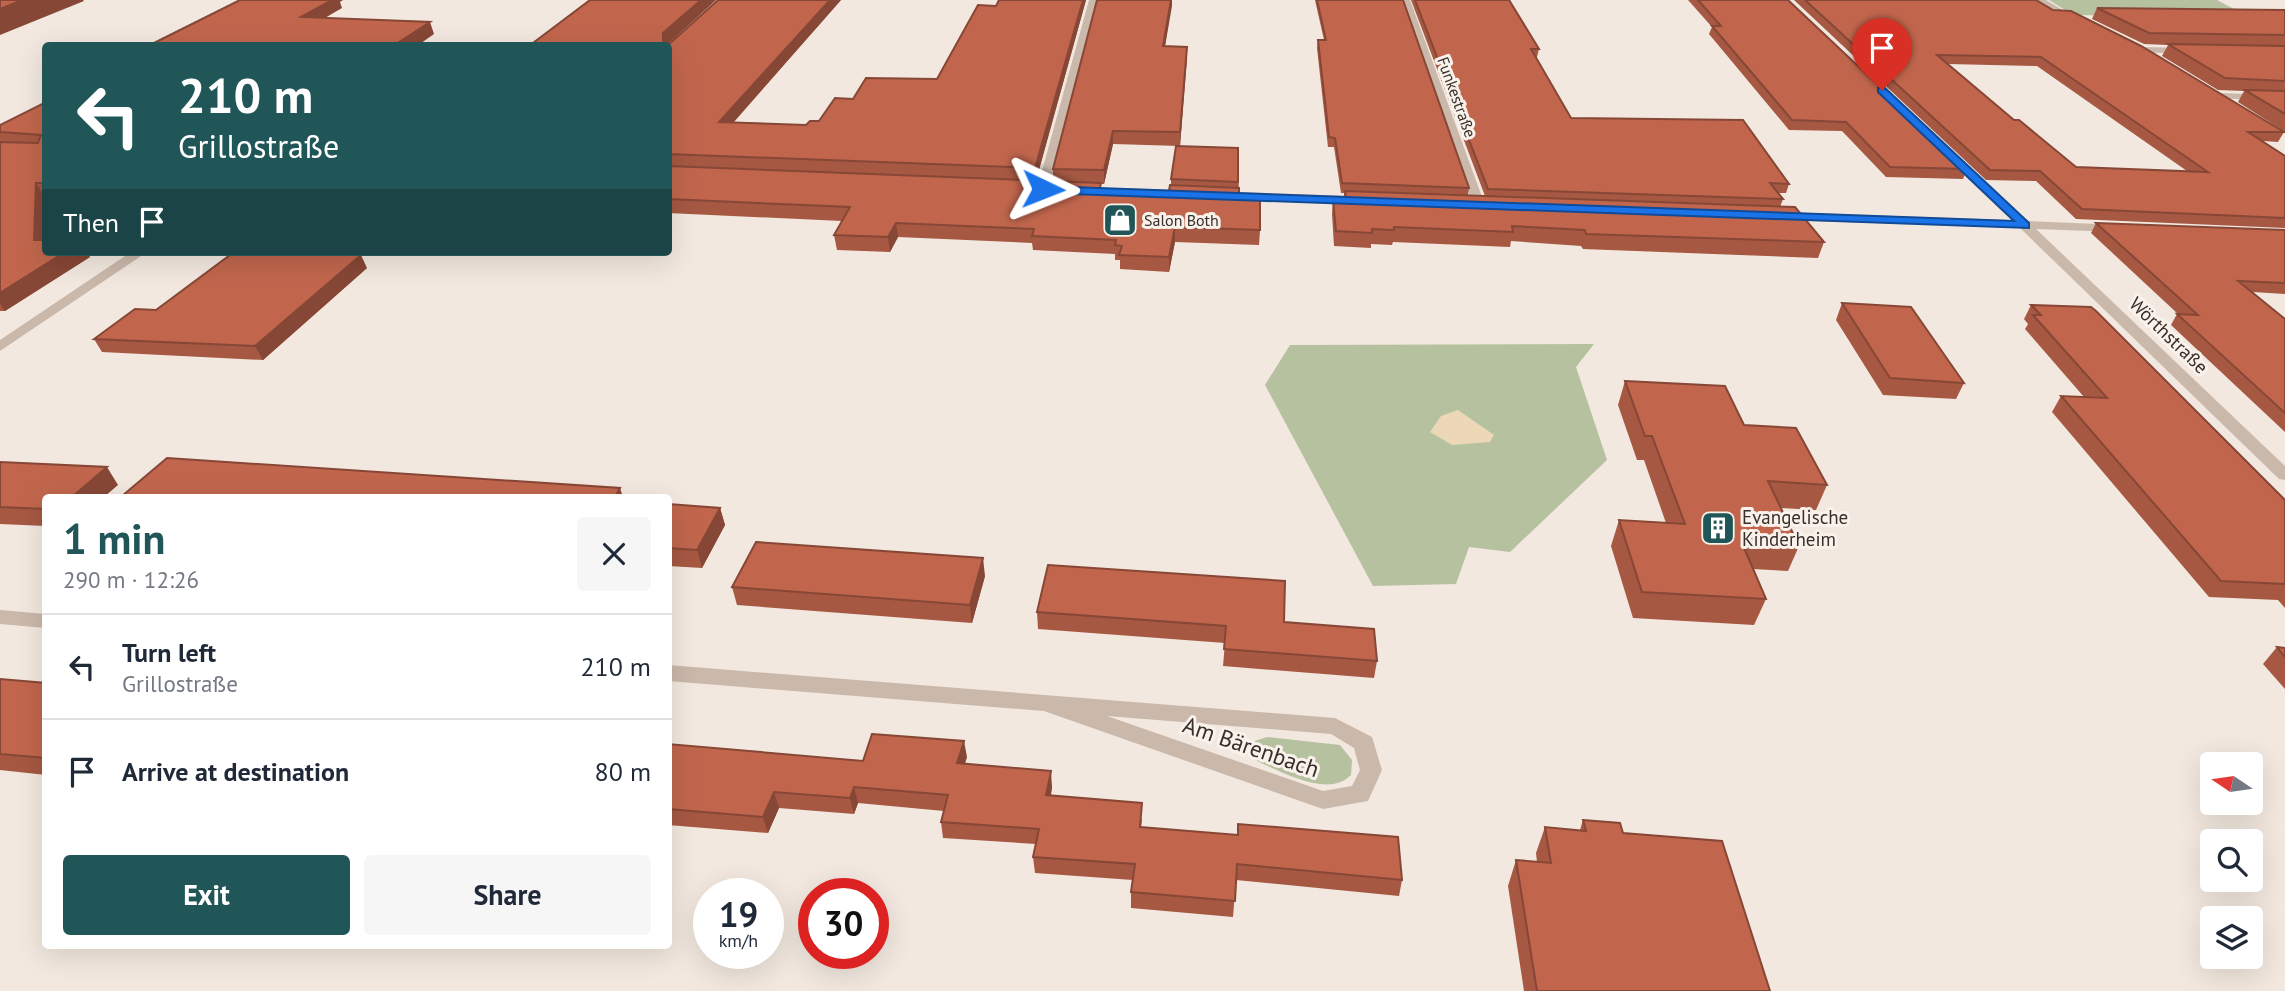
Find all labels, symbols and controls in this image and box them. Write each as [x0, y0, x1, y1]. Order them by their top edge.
pin [1852, 18, 1912, 90]
icon: arrive [1863, 29, 1901, 67]
street label: Funkestraße [1433, 54, 1481, 140]
text: 210 m [178, 63, 313, 127]
icon: left [63, 70, 154, 161]
text: Grillostraße [178, 125, 339, 167]
position arrow [1006, 152, 1080, 226]
shop icon: Salon Both [1101, 201, 1139, 239]
icon: arrive [133, 203, 171, 241]
text: Then [63, 206, 119, 239]
place label: Salon Both [1144, 210, 1219, 230]
street label: Wörthstraße [2125, 292, 2213, 378]
place label: Evangelische Kinderheim [1742, 505, 1848, 551]
building icon: Evangelische Kinderheim [1699, 509, 1737, 547]
text: 1 min [63, 511, 165, 566]
button: close [577, 517, 651, 591]
text: 290 m · 12:26 [63, 565, 199, 594]
text: Turn left [122, 636, 216, 669]
icon: left [63, 648, 101, 686]
text: 210 m [580, 650, 651, 683]
text: Grillostraße [122, 669, 238, 698]
street label: Am Bärenbach [1179, 710, 1323, 783]
north arrow [2200, 752, 2263, 816]
map controls [2200, 752, 2263, 969]
icon: arrive [63, 753, 101, 791]
text: Arrive at destination [122, 755, 349, 788]
text: 80 m [595, 755, 651, 788]
button: search [2200, 829, 2263, 892]
button: Exit [63, 855, 350, 935]
button: Share [364, 855, 651, 935]
speed limit sign: 30 [798, 878, 889, 969]
text: 19 [719, 891, 758, 937]
button: layers [2200, 906, 2263, 969]
text: km/h [719, 929, 758, 952]

